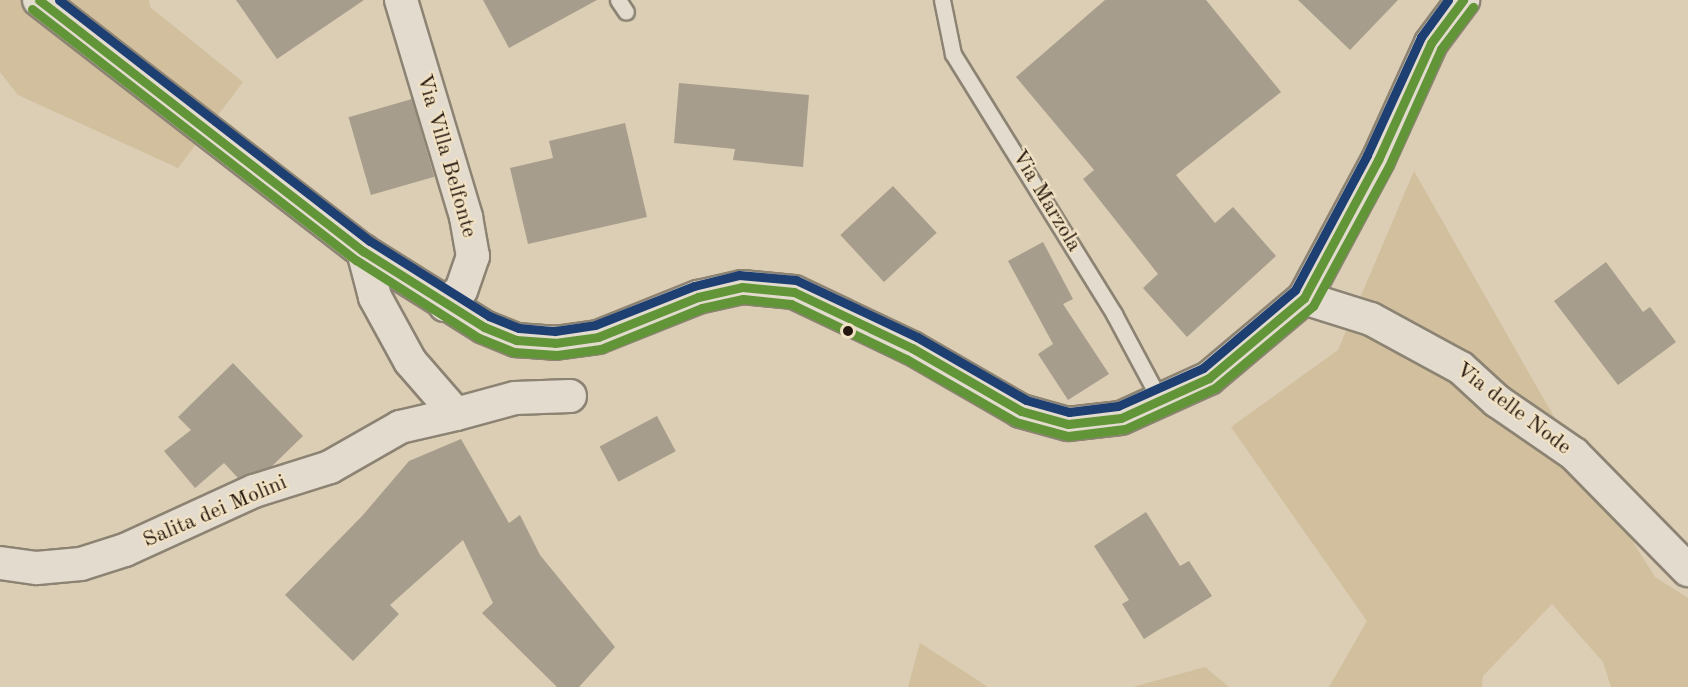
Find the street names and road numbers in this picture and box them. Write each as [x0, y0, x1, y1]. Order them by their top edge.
street label: Via Villa Belfonte [410, 71, 482, 241]
street label: Via Marzola [1005, 145, 1087, 257]
street label: Via delle Node [1450, 357, 1576, 461]
street label: Salita dei Molini [139, 470, 291, 554]

